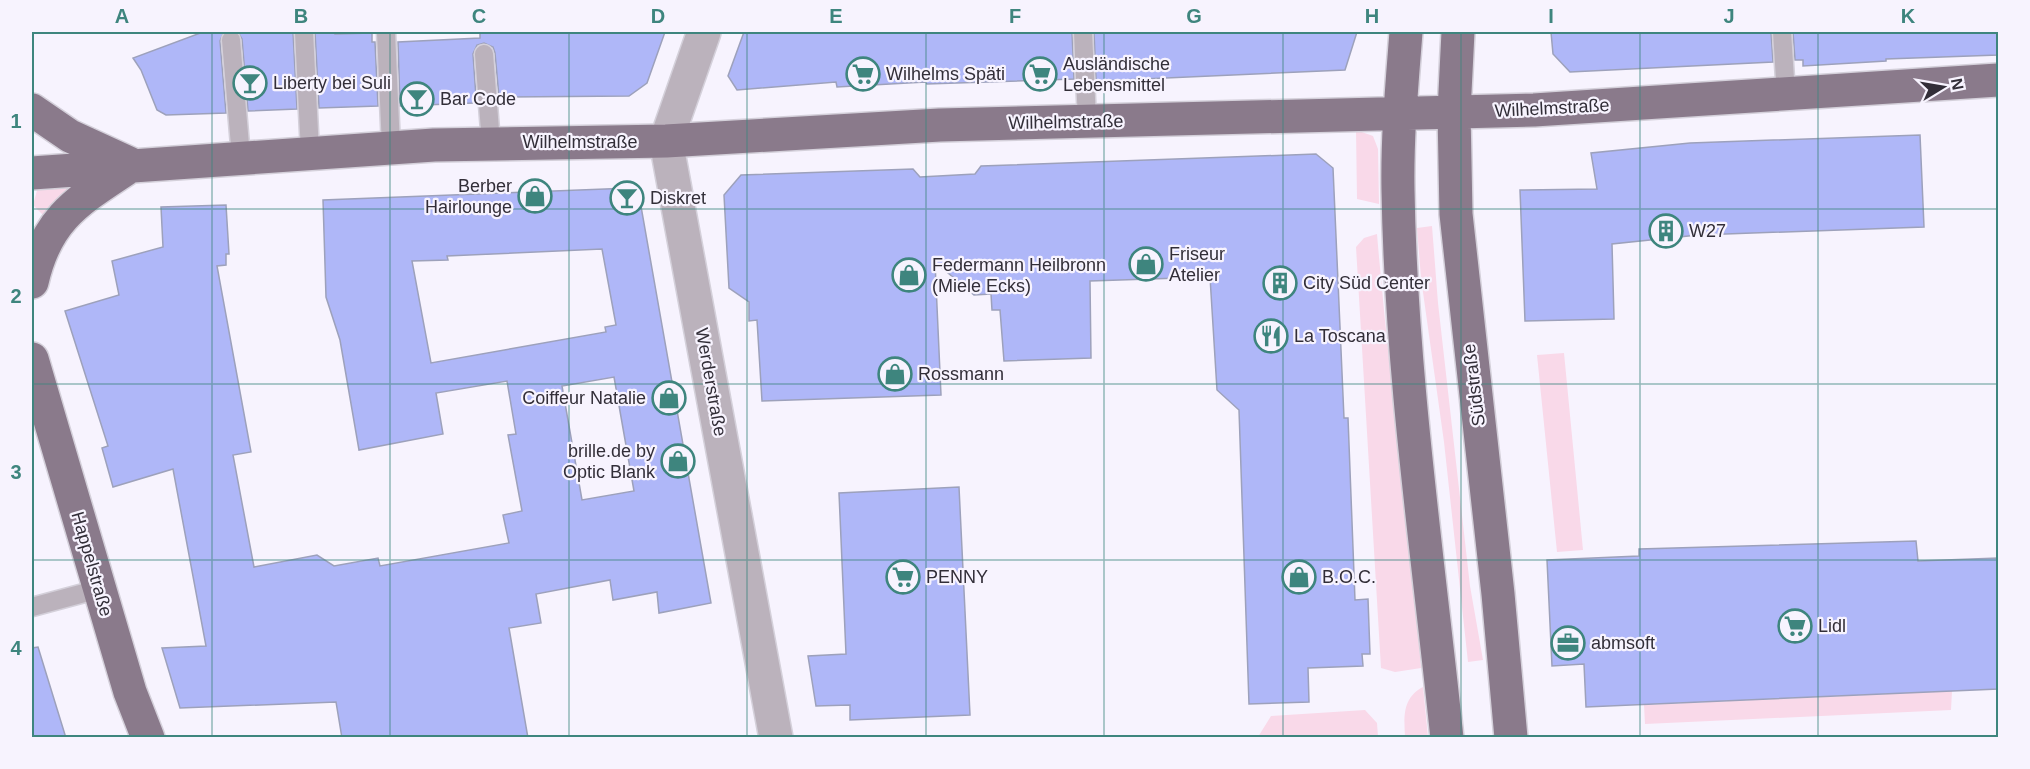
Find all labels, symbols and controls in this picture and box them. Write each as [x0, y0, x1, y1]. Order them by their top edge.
text: A [115, 5, 129, 27]
text: B [294, 5, 308, 27]
text: C [472, 5, 486, 27]
text: D [651, 5, 665, 27]
text: E [829, 5, 843, 27]
text: F [1009, 5, 1021, 27]
text: G [1186, 5, 1202, 27]
text: H [1365, 5, 1379, 27]
text: I [1548, 5, 1554, 27]
text: J [1723, 5, 1735, 27]
text: K [1901, 5, 1916, 27]
place label: Ausländische Lebensmittel [1063, 54, 1170, 95]
supermarket icon: Wilhelms Späti [845, 56, 881, 92]
supermarket icon: Ausländische Lebensmittel [1022, 56, 1058, 92]
north arrow [1913, 57, 1973, 117]
place label: Wilhelms Späti [886, 64, 1005, 84]
bar icon: Liberty bei Suli [232, 65, 268, 101]
place label: Liberty bei Suli [273, 73, 391, 93]
text: N [1948, 77, 1967, 92]
bar icon: Bar Code [399, 81, 435, 117]
place label: Bar Code [440, 89, 516, 109]
street label: Wilhelmstraße [1494, 95, 1610, 121]
text: 1 [10, 110, 22, 132]
street label: Wilhelmstraße [1008, 111, 1124, 133]
street label: Wilhelmstraße [522, 132, 638, 152]
place label: Berber Hairlounge [425, 176, 512, 217]
shop icon: Berber Hairlounge [517, 178, 553, 214]
bar icon: Diskret [609, 180, 645, 216]
place label: Diskret [650, 188, 706, 208]
building icon: W27 [1648, 213, 1684, 249]
place label: W27 [1689, 221, 1726, 241]
place label: Friseur Atelier [1169, 244, 1225, 285]
shop icon: Friseur Atelier [1128, 246, 1164, 282]
place label: Federmann Heilbronn (Miele Ecks) [932, 255, 1106, 296]
shop icon: Federmann Heilbronn (Miele Ecks) [891, 257, 927, 293]
building icon: City Süd Center [1262, 265, 1298, 301]
place label: City Süd Center [1303, 273, 1430, 293]
text: 2 [10, 285, 22, 307]
restaurant icon: La Toscana [1253, 318, 1289, 354]
street label: Werderstraße [692, 326, 730, 438]
place label: La Toscana [1294, 326, 1387, 346]
street label: Südstraße [1459, 343, 1489, 427]
shop icon: Rossmann [877, 356, 913, 392]
place label: Rossmann [918, 364, 1004, 384]
shop icon: Coiffeur Natalie [651, 380, 687, 416]
place label: Coiffeur Natalie [522, 388, 646, 408]
place label: brille.de by Optic Blank [563, 441, 656, 482]
shop icon: brille.de by Optic Blank [660, 443, 696, 479]
text: 3 [10, 461, 22, 483]
street label: Happelstraße [67, 509, 117, 619]
supermarket icon: PENNY [885, 559, 921, 595]
shop icon: B.O.C. [1281, 559, 1317, 595]
place label: PENNY [926, 567, 988, 587]
place label: B.O.C. [1322, 567, 1376, 587]
supermarket icon: Lidl [1777, 608, 1813, 644]
place label: Lidl [1818, 616, 1846, 636]
office icon: abmsoft [1550, 625, 1586, 661]
place label: abmsoft [1591, 633, 1655, 653]
text: 4 [10, 637, 22, 659]

